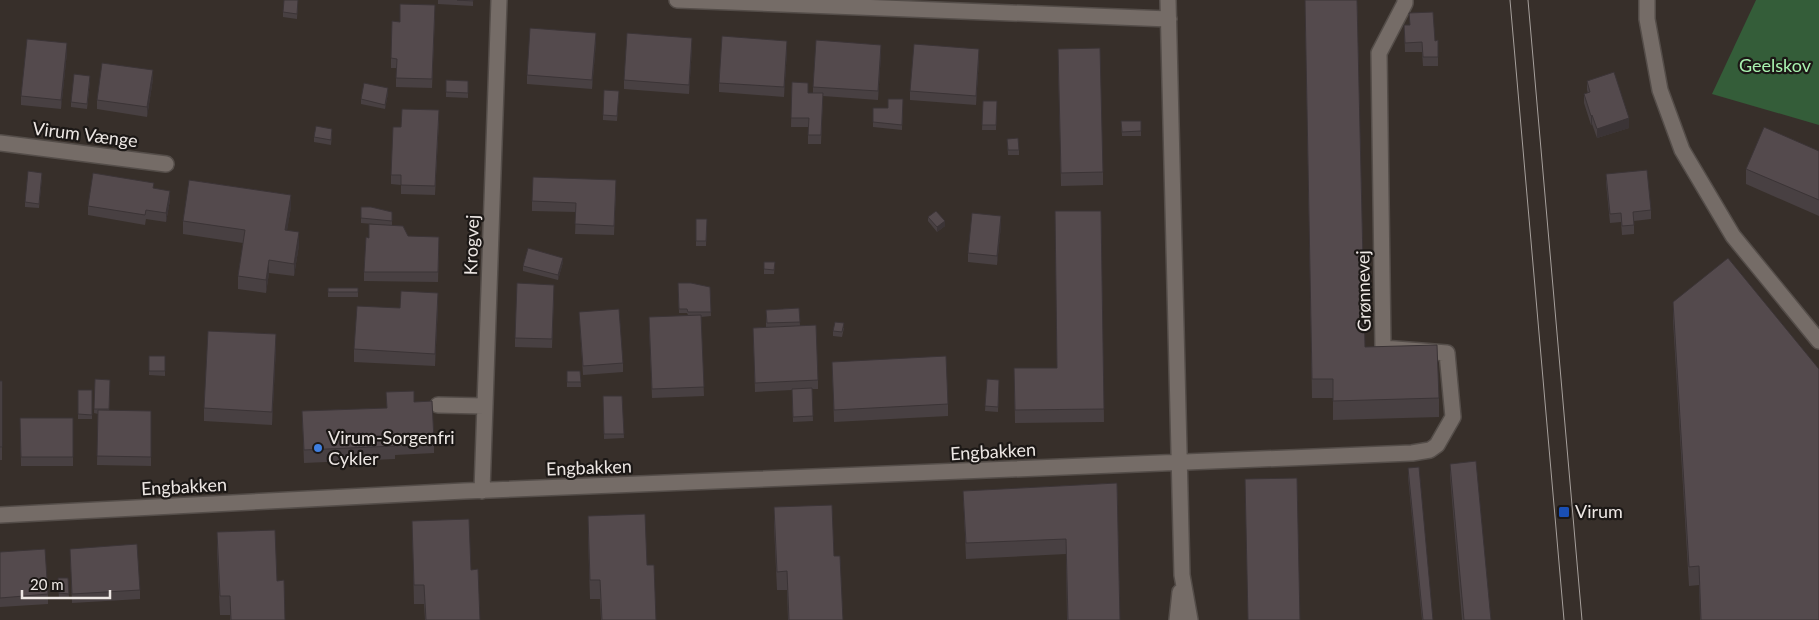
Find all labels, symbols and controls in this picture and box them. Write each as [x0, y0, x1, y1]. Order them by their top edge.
park label: Geelskov [1739, 54, 1812, 76]
street label: Virum Vænge [31, 117, 139, 151]
street label: Krogvej [459, 214, 483, 276]
street label: Grønnevej [1351, 250, 1375, 332]
place label: Virum-Sorgenfri Cykler [328, 426, 455, 469]
street label: Engbakken [949, 438, 1036, 464]
marker: Virum-Sorgenfri Cykler [312, 442, 324, 454]
street label: Engbakken [546, 455, 632, 479]
street label: Engbakken [140, 473, 227, 499]
place label: Virum [1575, 500, 1623, 522]
marker: Virum [1557, 505, 1571, 519]
scale bar [22, 568, 110, 600]
text: 20 m [30, 575, 64, 593]

